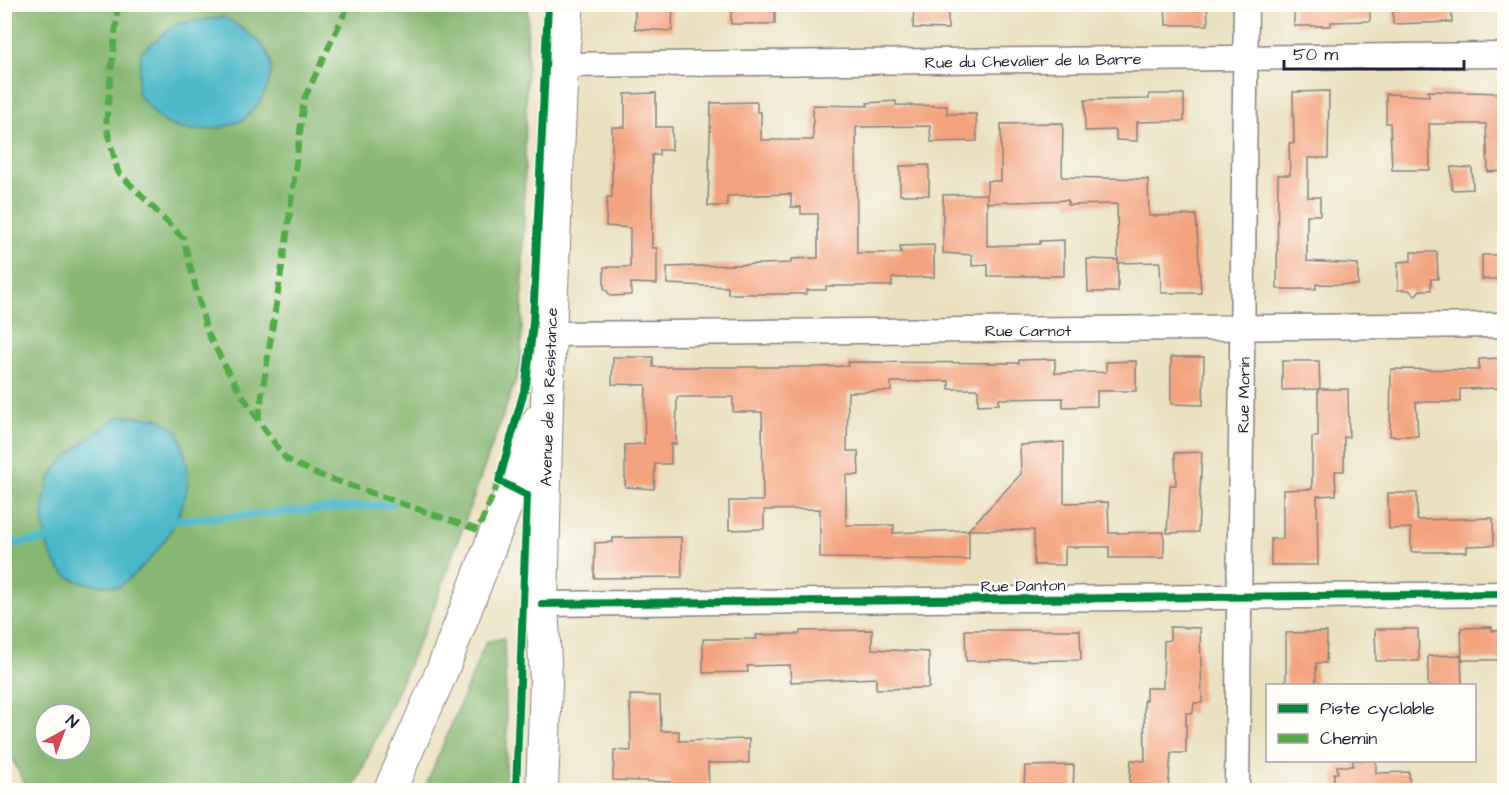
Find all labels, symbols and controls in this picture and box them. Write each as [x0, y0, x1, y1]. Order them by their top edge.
scale bar [1284, 33, 1464, 71]
text: 50 m [1293, 42, 1338, 67]
street label: Rue du Chevalier de la Barre [925, 48, 1142, 74]
street label: Avenue de la Résistance [535, 307, 563, 487]
street label: Rue Carnot [985, 320, 1072, 342]
street label: Rue Morin [1232, 357, 1256, 433]
street label: Rue Danton [981, 574, 1065, 598]
legend [1266, 684, 1476, 762]
text: Piste cyclable [1320, 696, 1435, 722]
north arrow [33, 702, 93, 762]
text: N [61, 710, 83, 733]
text: Chemin [1320, 726, 1377, 751]

